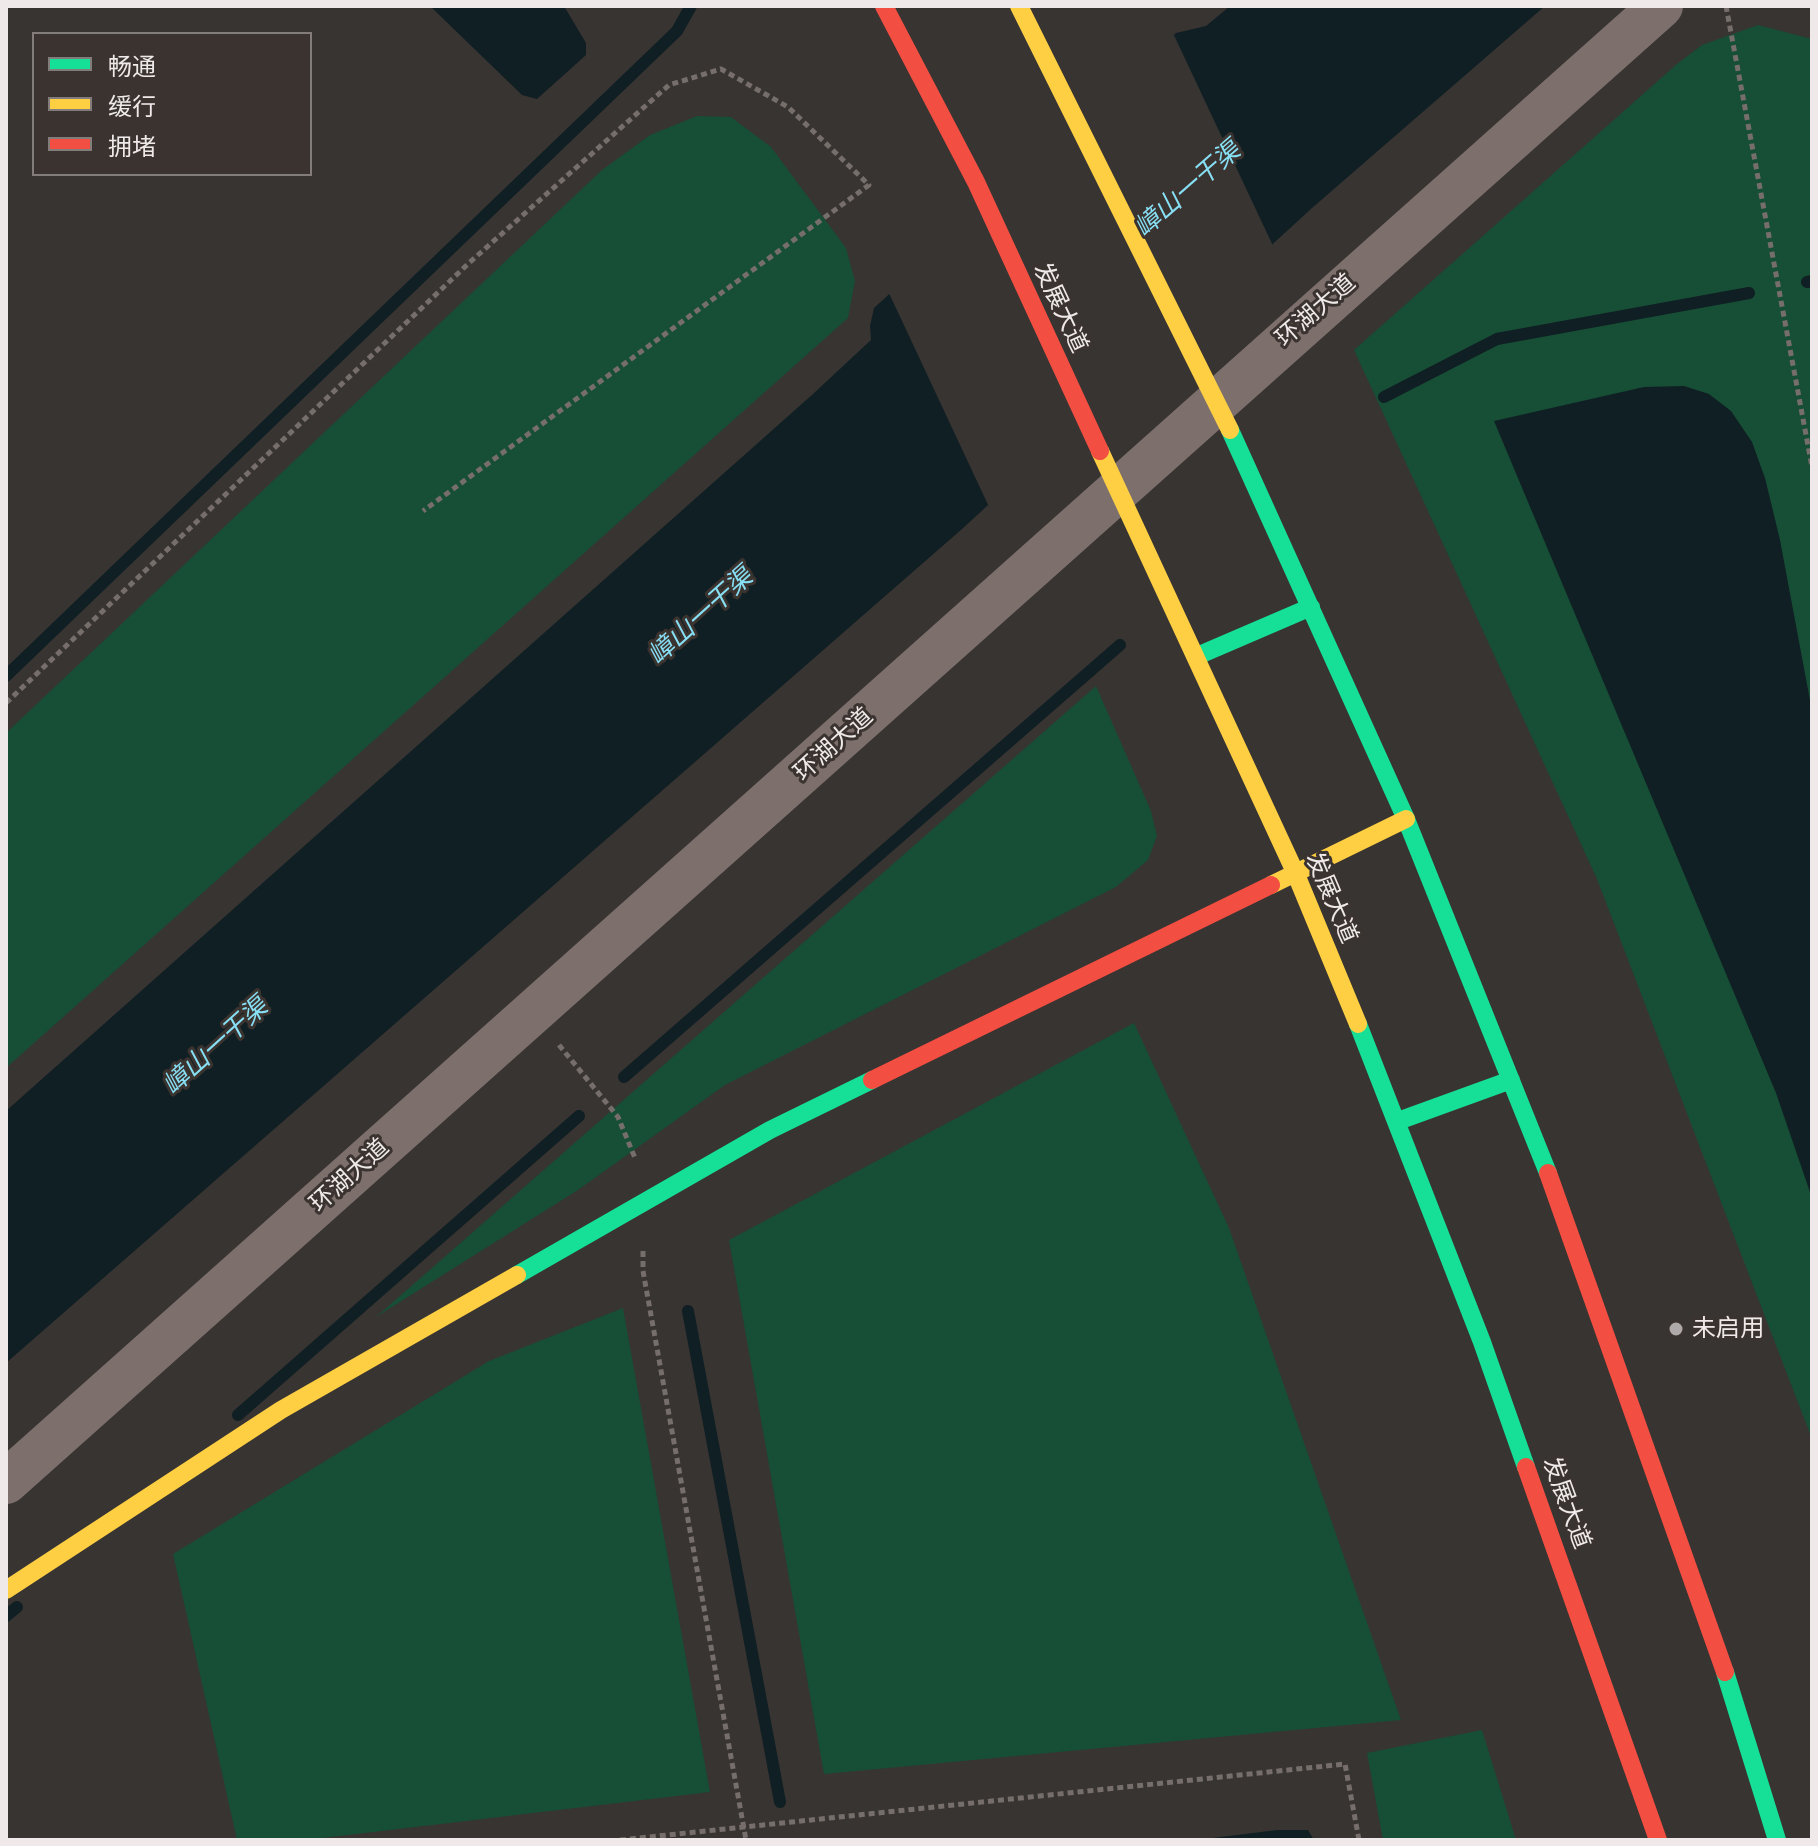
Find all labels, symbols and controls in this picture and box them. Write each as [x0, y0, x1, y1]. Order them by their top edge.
legend [32, 32, 312, 176]
text: 畅通 [108, 53, 156, 81]
text: 缓行 [108, 93, 156, 121]
text: 拥堵 [108, 133, 156, 161]
water label: 嶂山一干渠 [1129, 136, 1247, 244]
street label: 发展大道 [1027, 258, 1093, 358]
street label: 环湖大道 [1270, 269, 1362, 353]
water label: 嶂山一干渠 [642, 562, 760, 672]
street label: 环湖大道 [789, 702, 879, 788]
street label: 发展大道 [1299, 848, 1363, 948]
water label: 嶂山一干渠 [157, 992, 275, 1102]
street label: 环湖大道 [305, 1133, 395, 1219]
place label: 未启用 [1692, 1315, 1764, 1343]
marker: 未启用 [1667, 1320, 1685, 1338]
street label: 发展大道 [1536, 1453, 1596, 1553]

